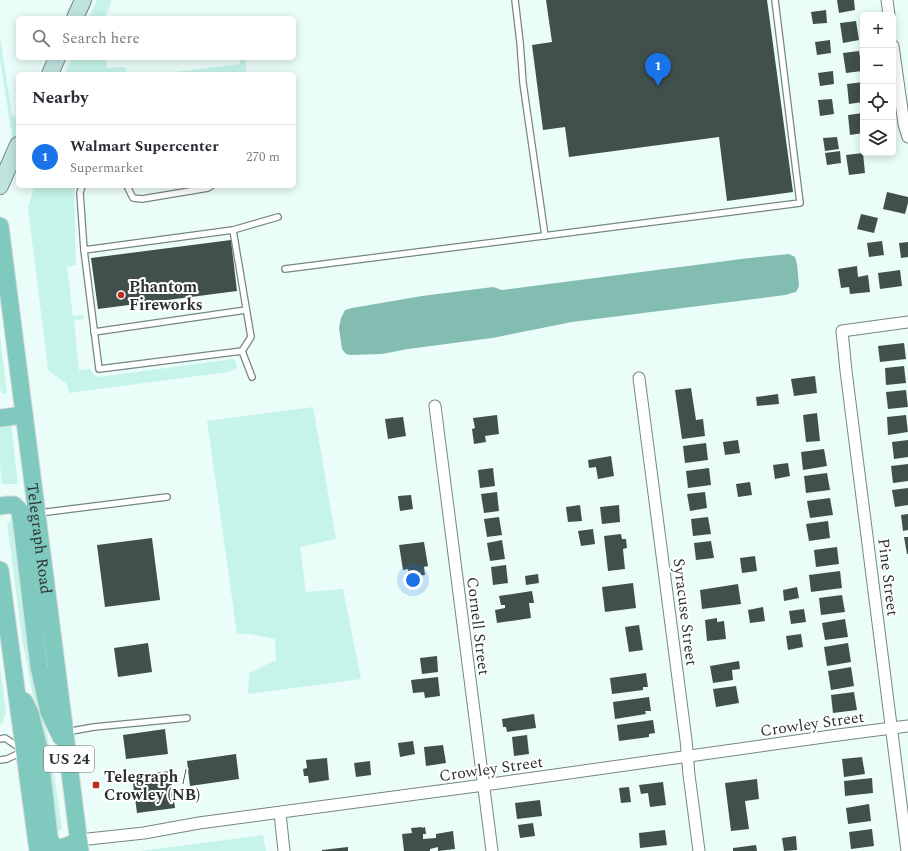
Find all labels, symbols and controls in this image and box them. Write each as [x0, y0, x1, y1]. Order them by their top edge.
map controls [860, 12, 896, 156]
button: + [860, 12, 896, 48]
search box [16, 16, 296, 60]
icon: search [30, 27, 52, 49]
text: Search here [62, 27, 140, 50]
button: − [860, 48, 896, 84]
pin: 1 [645, 53, 671, 86]
button: locate [860, 84, 896, 120]
text: Nearby [32, 85, 88, 111]
button: layers [860, 120, 896, 156]
text: Walmart Supercenter [70, 135, 219, 158]
text: 1 [41, 147, 49, 167]
text: 270 m [246, 147, 280, 167]
text: Supermarket [70, 158, 144, 178]
place label: Phantom Fireworks [129, 275, 203, 317]
marker: Phantom Fireworks [116, 290, 126, 300]
street label: Telegraph Road [20, 482, 58, 596]
street label: Pine Street [871, 537, 905, 618]
street label: Syracuse Street [667, 557, 704, 668]
your location [403, 570, 423, 590]
street label: Cornell Street [460, 575, 496, 677]
street label: Crowley Street [759, 705, 866, 743]
road number: US 24 [44, 746, 94, 772]
street label: Crowley Street [438, 750, 545, 788]
place label: Telegraph / Crowley (NB) [104, 765, 200, 807]
marker: Telegraph / Crowley (NB) [91, 780, 101, 790]

